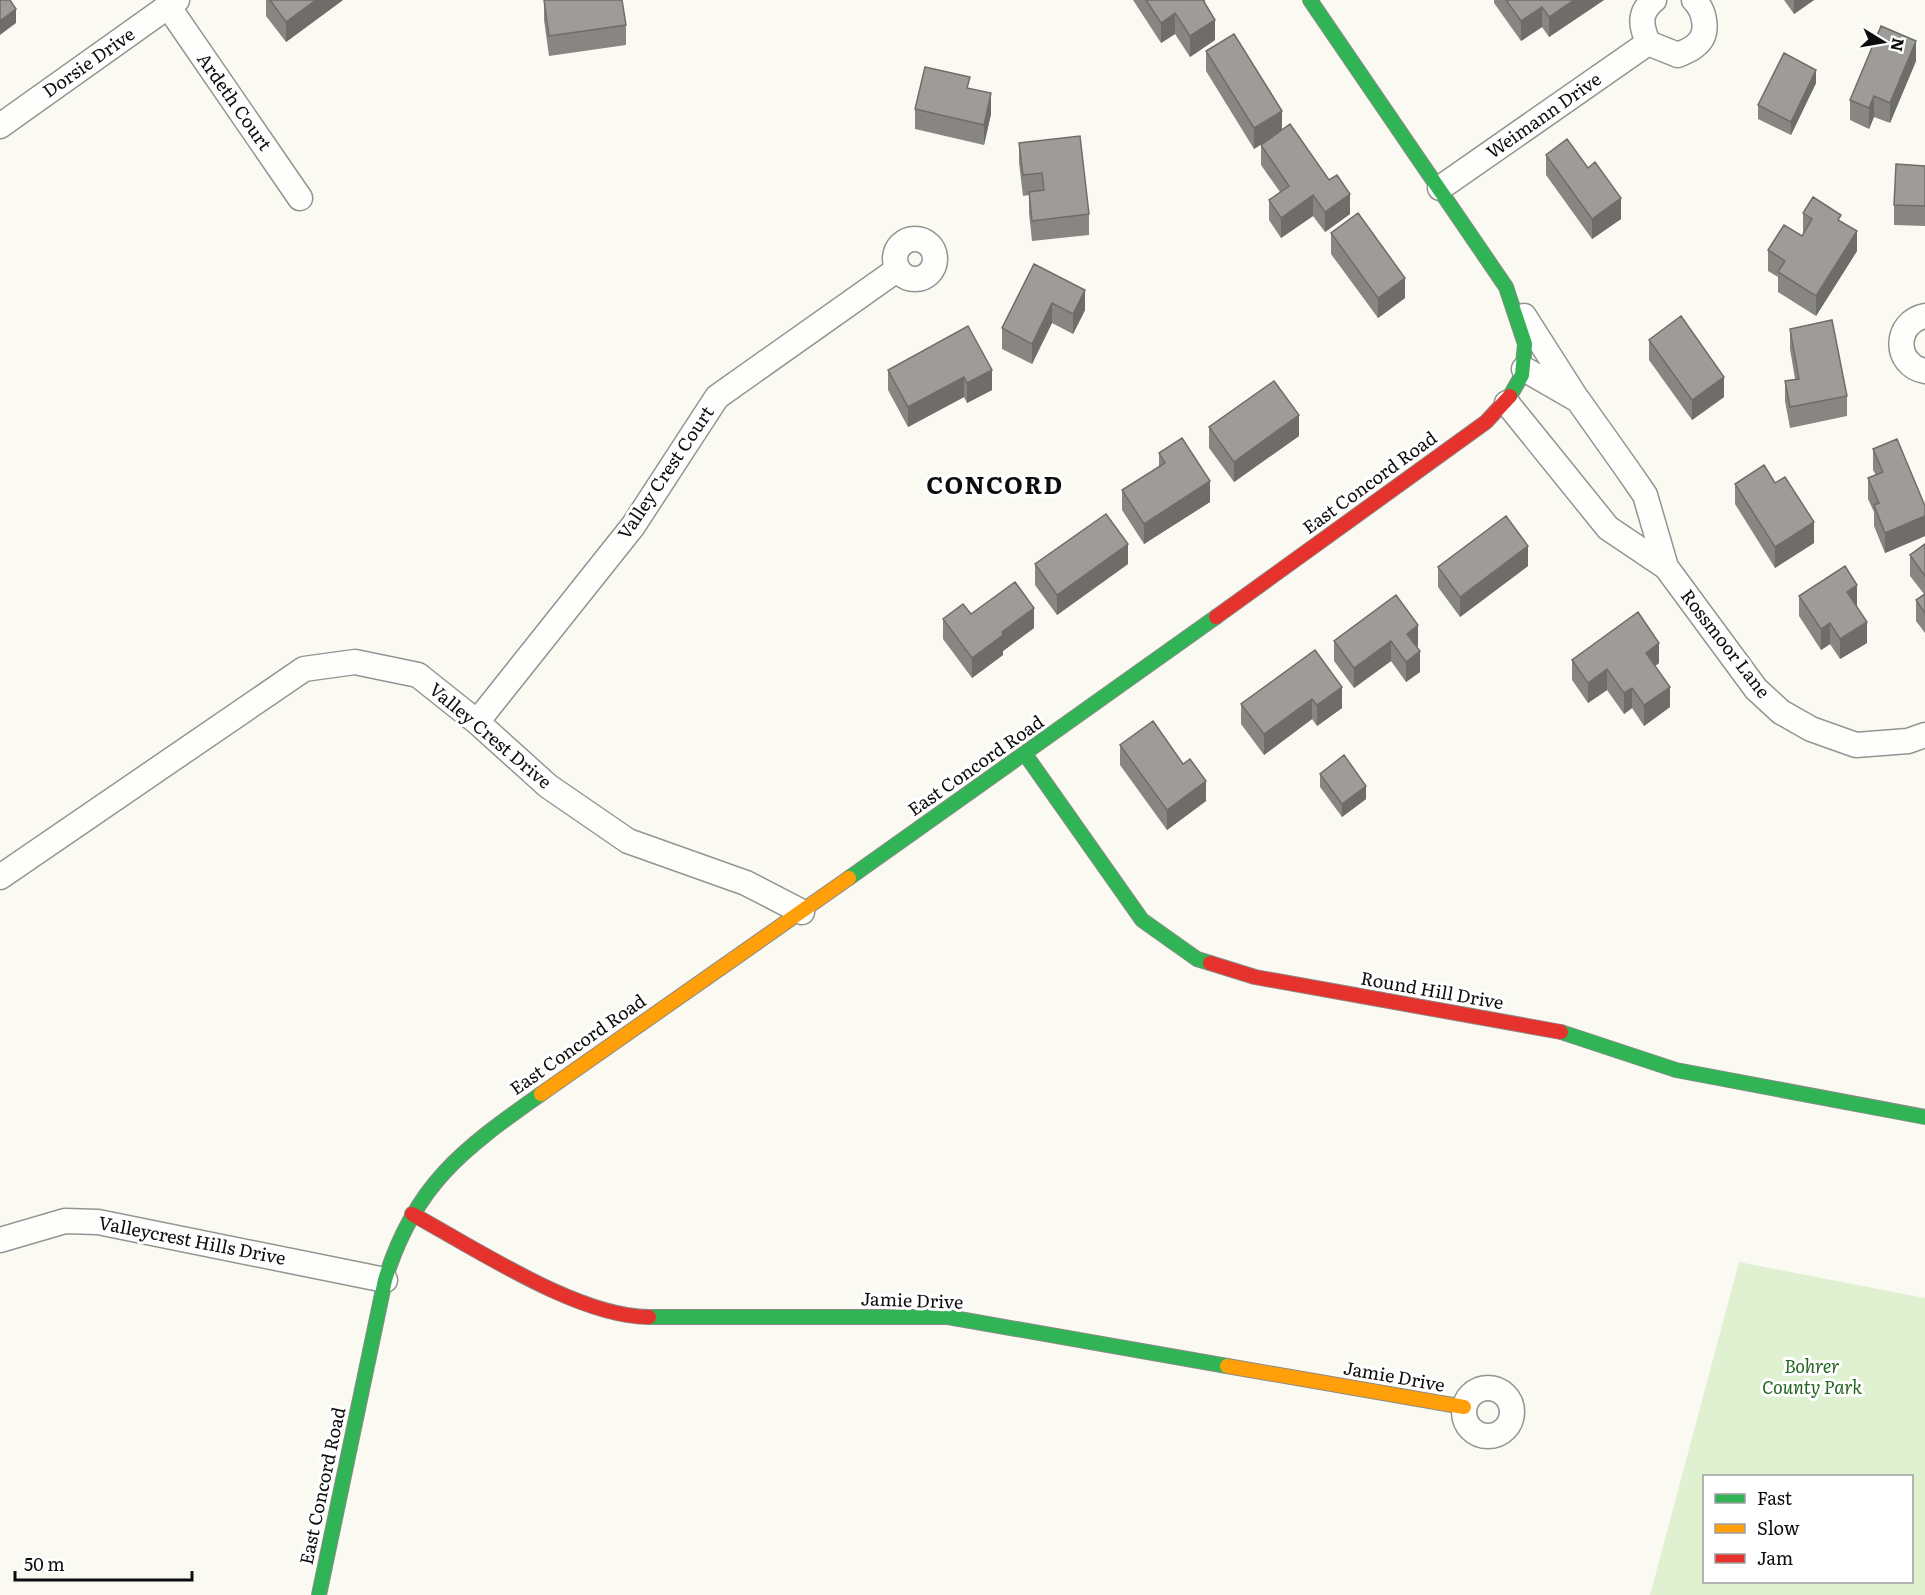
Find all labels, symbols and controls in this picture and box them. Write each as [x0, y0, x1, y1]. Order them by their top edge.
north arrow [1853, 12, 1913, 72]
street label: Dorsie Drive [37, 20, 140, 104]
text: N [1886, 36, 1912, 54]
street label: Ardeth Court [191, 47, 279, 156]
street label: Weimann Drive [1480, 65, 1606, 165]
street label: Valley Crest Court [610, 399, 720, 544]
street label: East Concord Road [1296, 424, 1442, 540]
district label: CONCORD [926, 466, 1064, 501]
street label: Rossmoor Lane [1675, 583, 1777, 703]
street label: Valley Crest Drive [424, 675, 558, 794]
street label: East Concord Road [902, 708, 1049, 822]
street label: Round Hill Drive [1359, 964, 1506, 1015]
street label: East Concord Road [504, 987, 651, 1101]
street label: Valleycrest Hills Drive [96, 1208, 288, 1271]
street label: Jamie Drive [860, 1284, 964, 1315]
park label: Bohrer County Park [1762, 1352, 1862, 1400]
street label: Jamie Drive [1341, 1353, 1447, 1398]
street label: East Concord Road [292, 1404, 351, 1567]
legend [1703, 1475, 1913, 1583]
text: Fast [1757, 1484, 1793, 1511]
text: Slow [1757, 1514, 1800, 1541]
scale bar [15, 1544, 192, 1582]
text: Jam [1757, 1544, 1793, 1571]
text: 50 m [24, 1550, 65, 1577]

